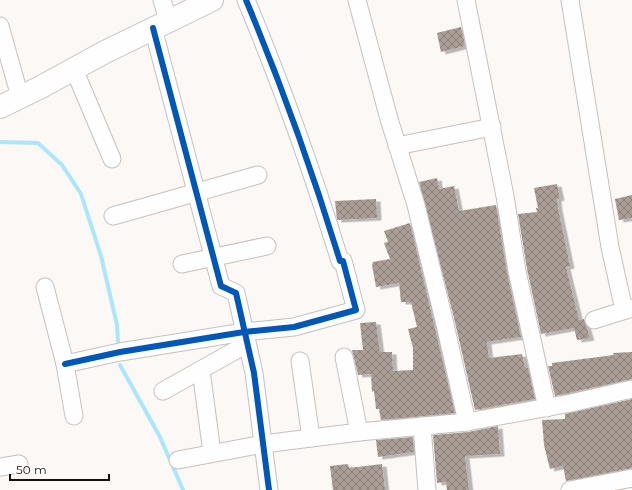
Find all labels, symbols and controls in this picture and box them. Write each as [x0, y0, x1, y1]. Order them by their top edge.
scale bar [10, 456, 109, 482]
text: 50 m [16, 462, 47, 477]

